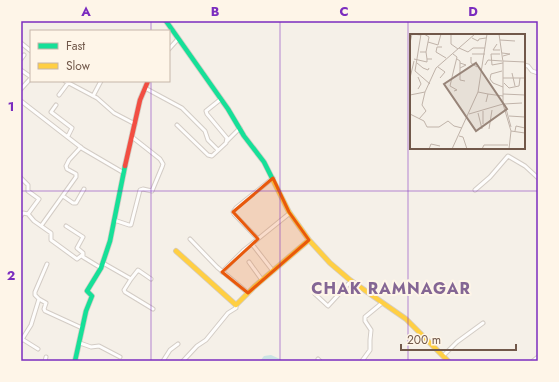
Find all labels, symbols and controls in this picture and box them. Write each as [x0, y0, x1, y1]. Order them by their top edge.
text: A [80, 2, 91, 21]
text: B [211, 2, 220, 21]
text: C [339, 2, 349, 21]
text: D [468, 2, 478, 21]
legend [30, 30, 170, 82]
inset map [410, 34, 525, 149]
text: Fast [66, 37, 85, 55]
text: Slow [66, 57, 91, 75]
text: 1 [8, 97, 14, 116]
text: 2 [7, 266, 15, 285]
district label: CHAK RAMNAGAR [311, 277, 471, 300]
scale bar [401, 326, 516, 352]
text: 200 m [407, 331, 441, 349]

